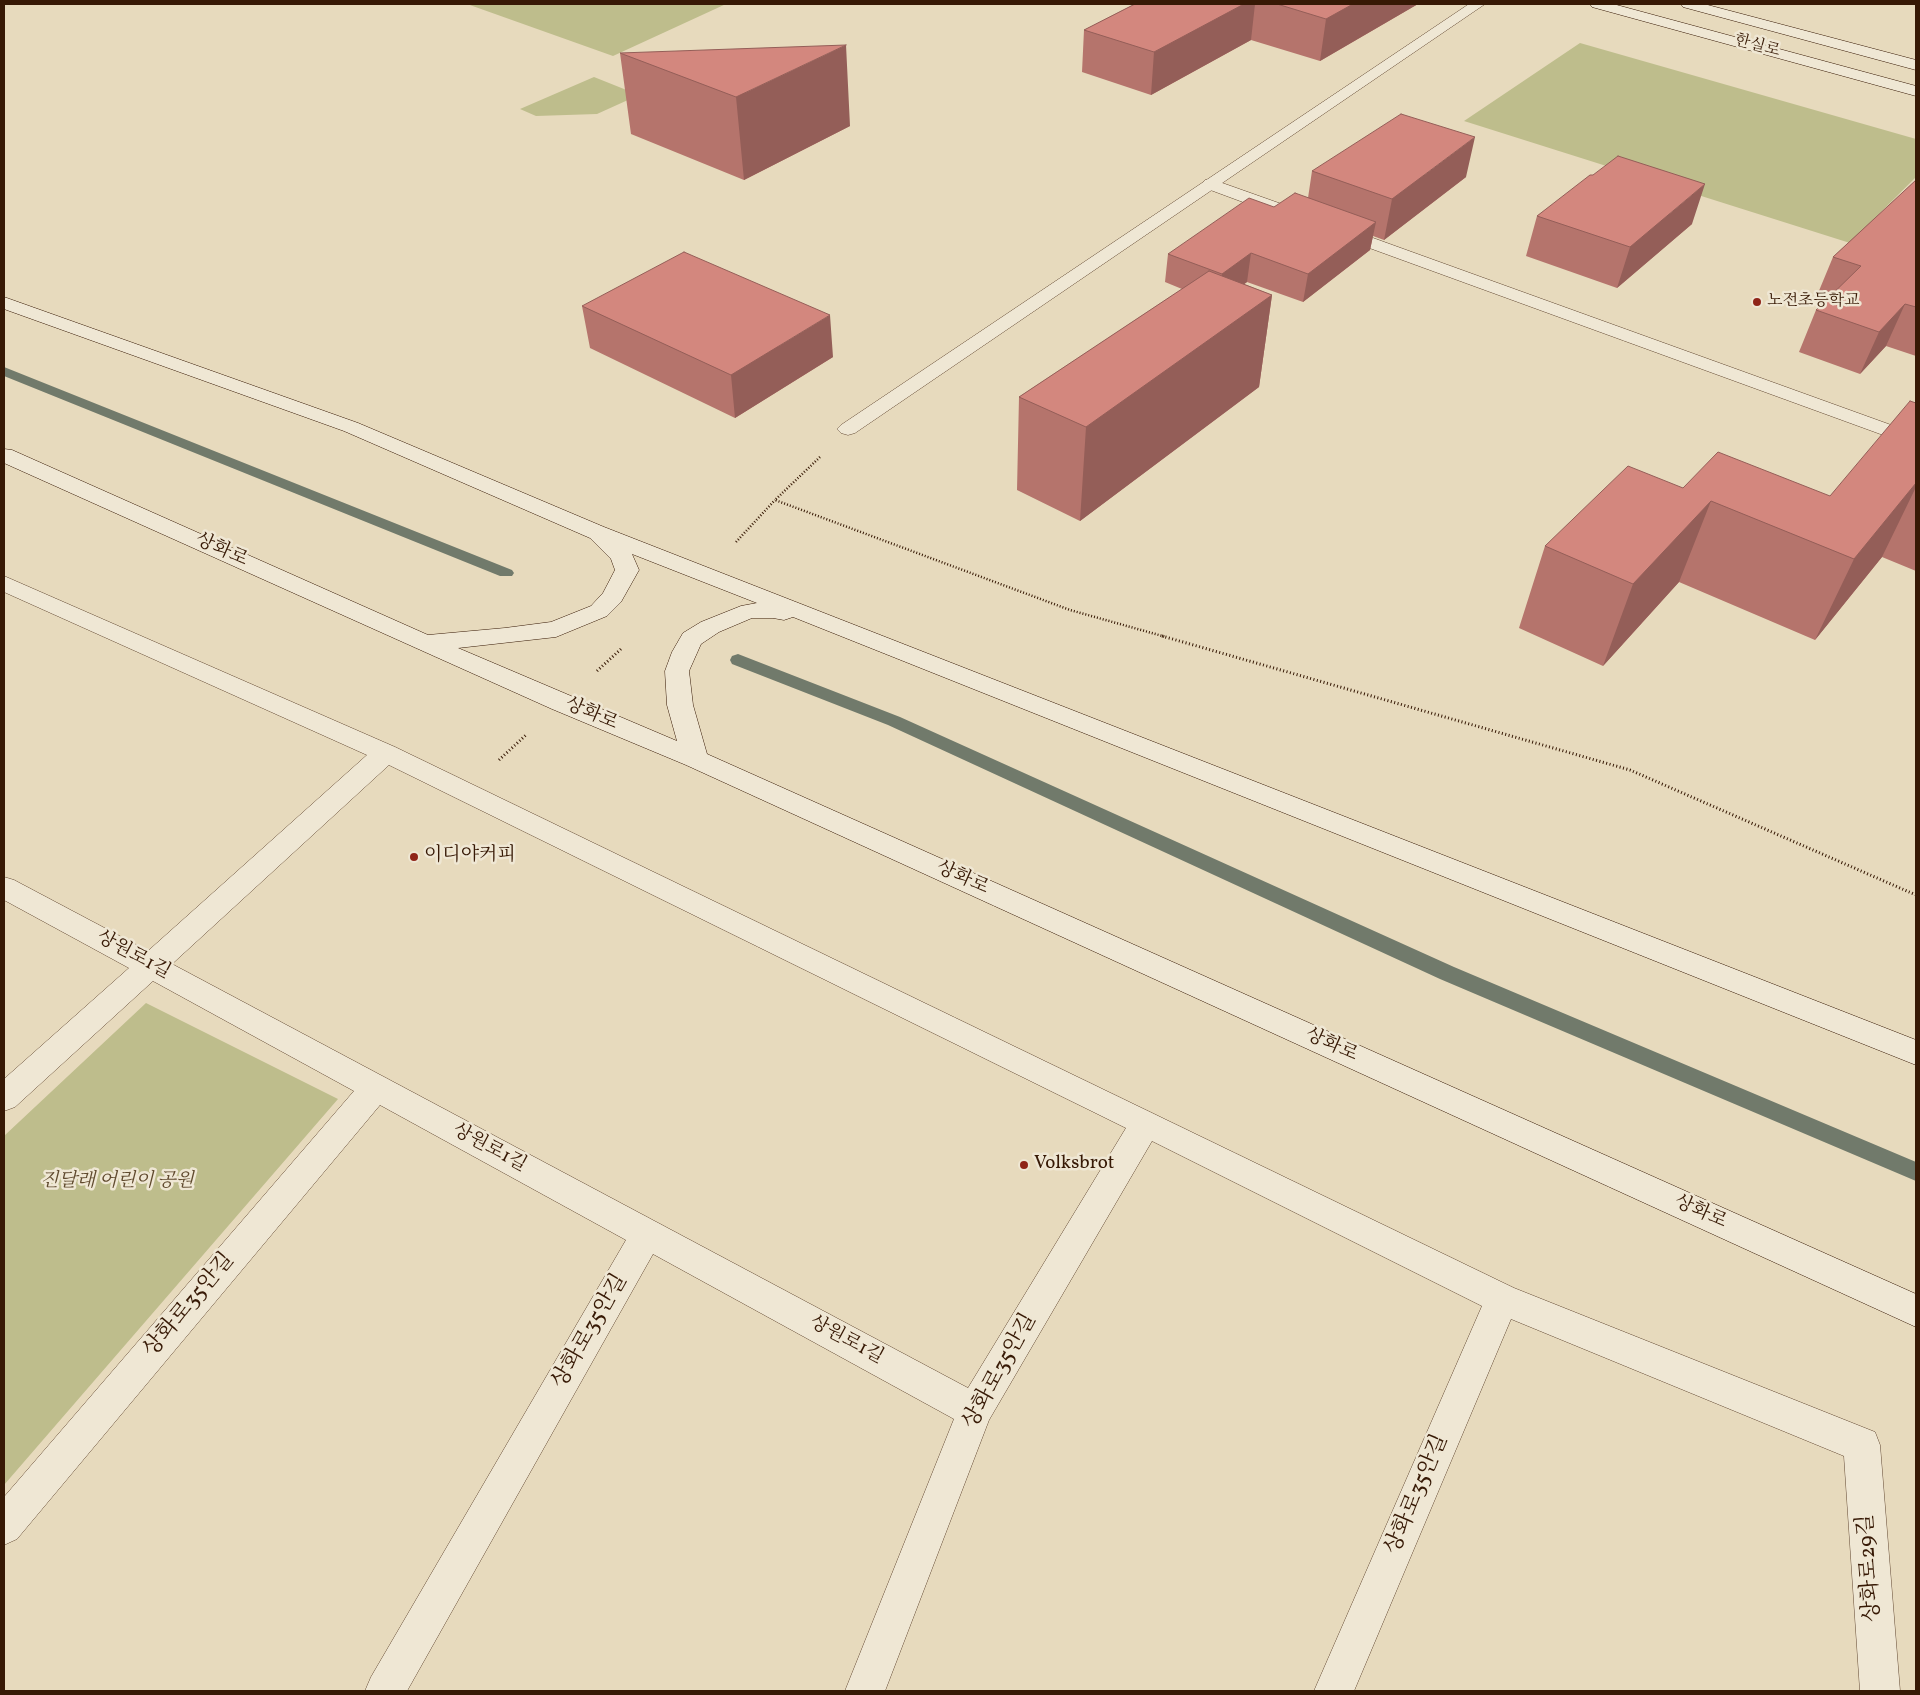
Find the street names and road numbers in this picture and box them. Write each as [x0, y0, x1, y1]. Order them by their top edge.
street label: 한실로 [1732, 32, 1782, 62]
street label: 상화로 [191, 529, 251, 573]
street label: 상화로 [561, 694, 621, 736]
street label: 상화로 [932, 857, 992, 901]
street label: 상원로1길 [92, 927, 174, 985]
street label: 상화로 [1301, 1024, 1361, 1068]
street label: 상원로1길 [448, 1120, 530, 1178]
street label: 상화로 [1670, 1191, 1730, 1235]
street label: 상화로35안길 [139, 1248, 241, 1364]
street label: 상화로35안길 [548, 1270, 634, 1394]
street label: 상화로35안길 [958, 1310, 1044, 1434]
street label: 상원로1길 [805, 1312, 887, 1370]
street label: 상화로35안길 [1381, 1431, 1455, 1559]
street label: 상화로29길 [1854, 1513, 1888, 1623]

